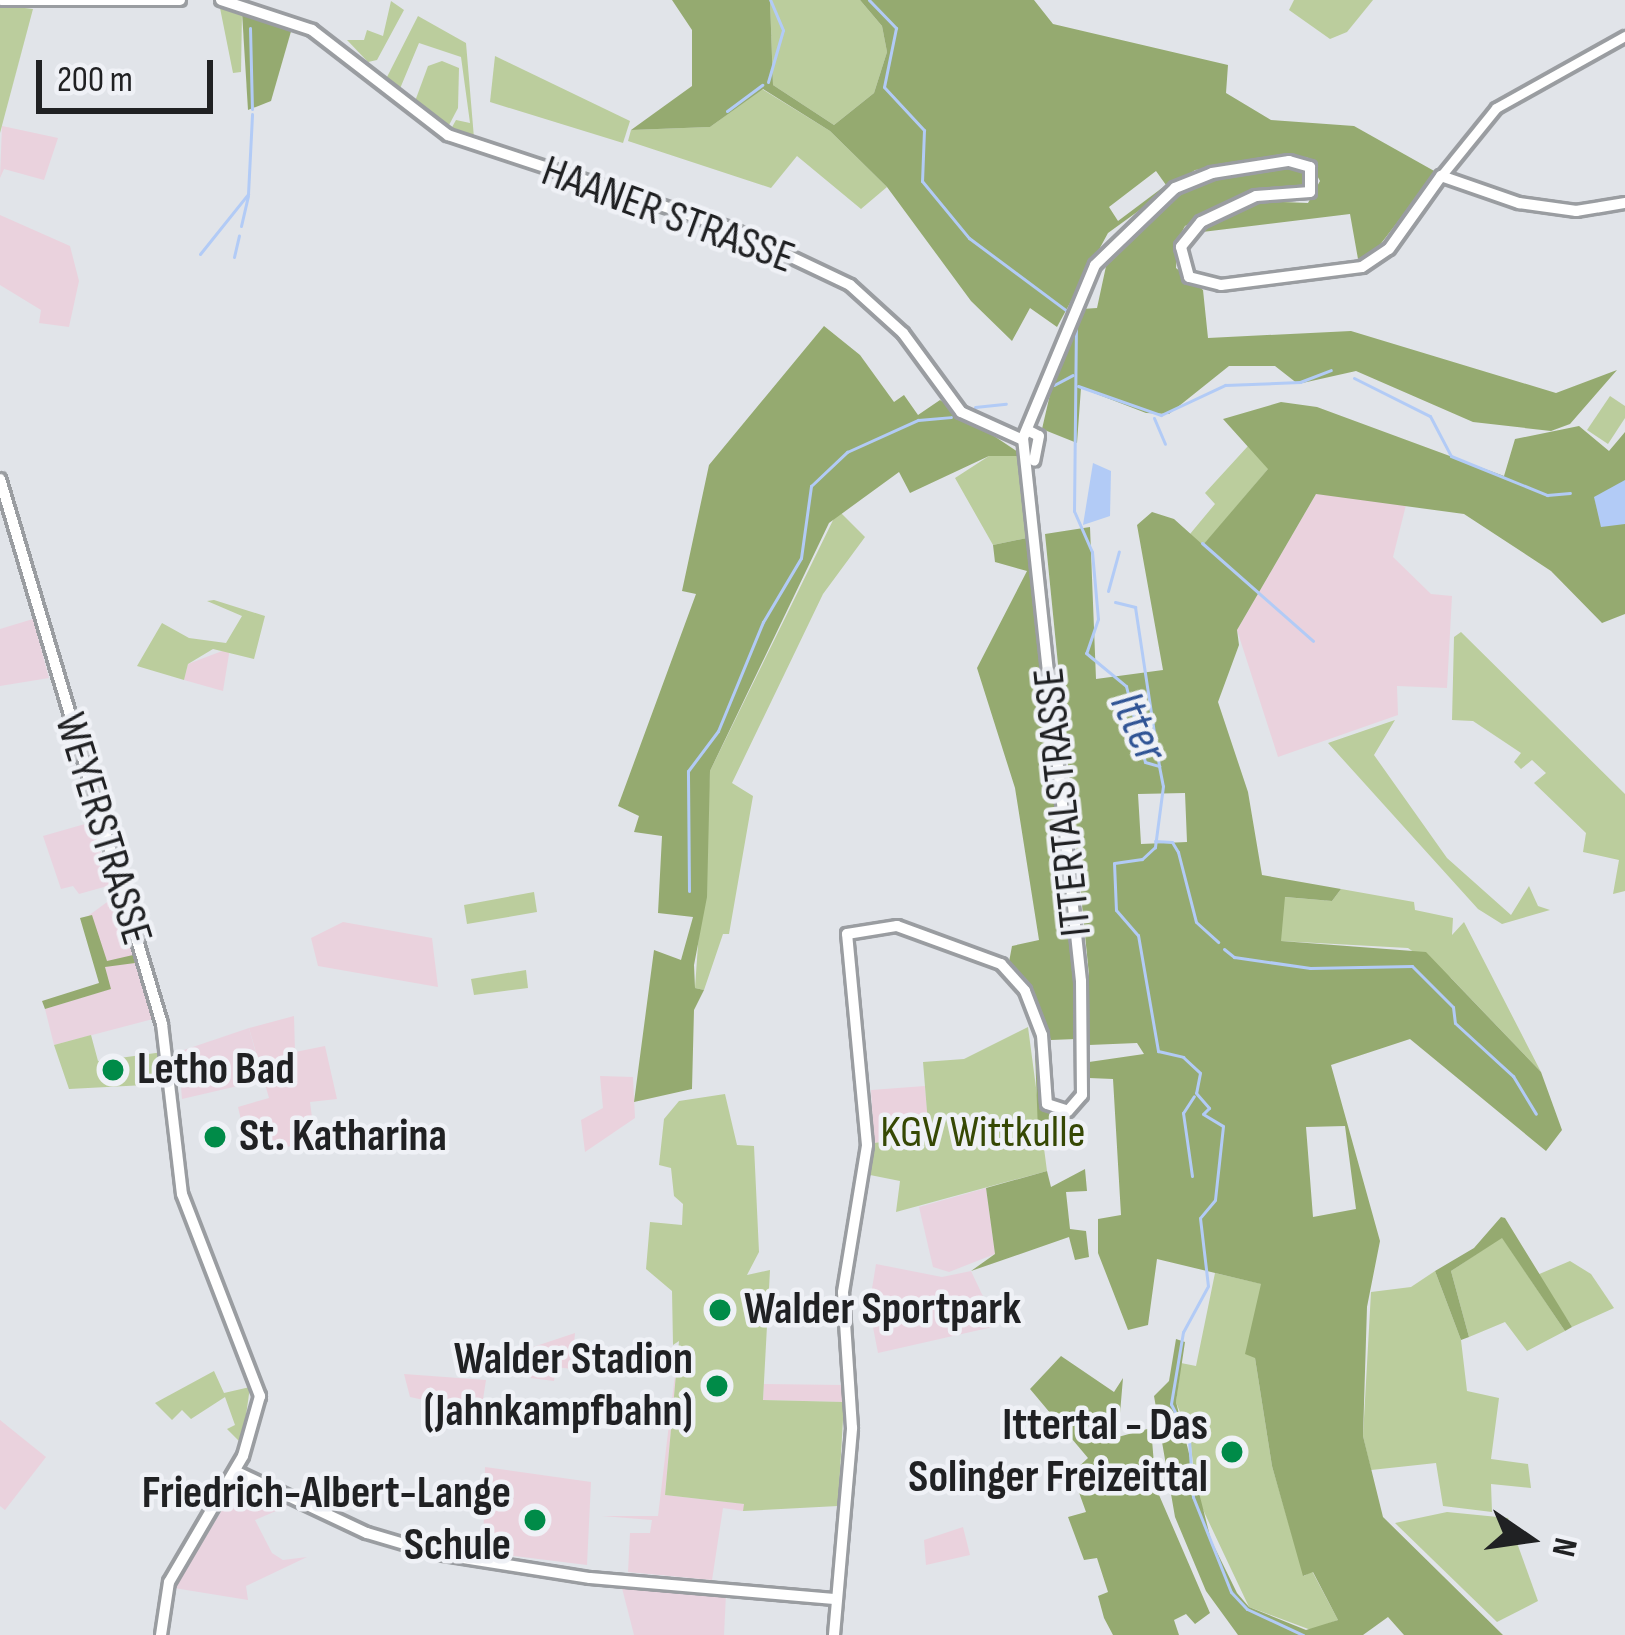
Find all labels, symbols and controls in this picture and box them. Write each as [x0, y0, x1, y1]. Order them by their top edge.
scale bar [42, 36, 219, 110]
text: 200 m [57, 59, 133, 102]
street label: HAANER STRASSE [534, 144, 802, 286]
street label: ITTERTALSTRASSE [1022, 665, 1104, 939]
water label: Itter [1097, 683, 1179, 771]
street label: WEYERSTRASSE [42, 707, 164, 951]
place label: Letho Bad [137, 1043, 295, 1097]
marker: Letho Bad [100, 1057, 126, 1083]
park label: KGV Wittkulle [880, 1106, 1086, 1160]
place label: St. Katharina [239, 1110, 447, 1164]
marker: St. Katharina [202, 1124, 228, 1150]
place label: Walder Sportpark [744, 1283, 1021, 1337]
marker: Walder Sportpark [707, 1297, 733, 1323]
place label: Walder Stadion (Jahnkampfbahn) [424, 1333, 693, 1439]
marker: Walder Stadion (Jahnkampfbahn) [704, 1373, 730, 1399]
place label: Ittertal - Das Solinger Freizeittal [908, 1399, 1208, 1505]
marker: Ittertal - Das Solinger Freizeittal [1219, 1439, 1245, 1465]
place label: Friedrich-Albert-Lange Schule [142, 1467, 511, 1573]
north arrow [1469, 1479, 1589, 1599]
marker: Friedrich-Albert-Lange Schule [522, 1507, 548, 1533]
text: N [1543, 1534, 1586, 1560]

